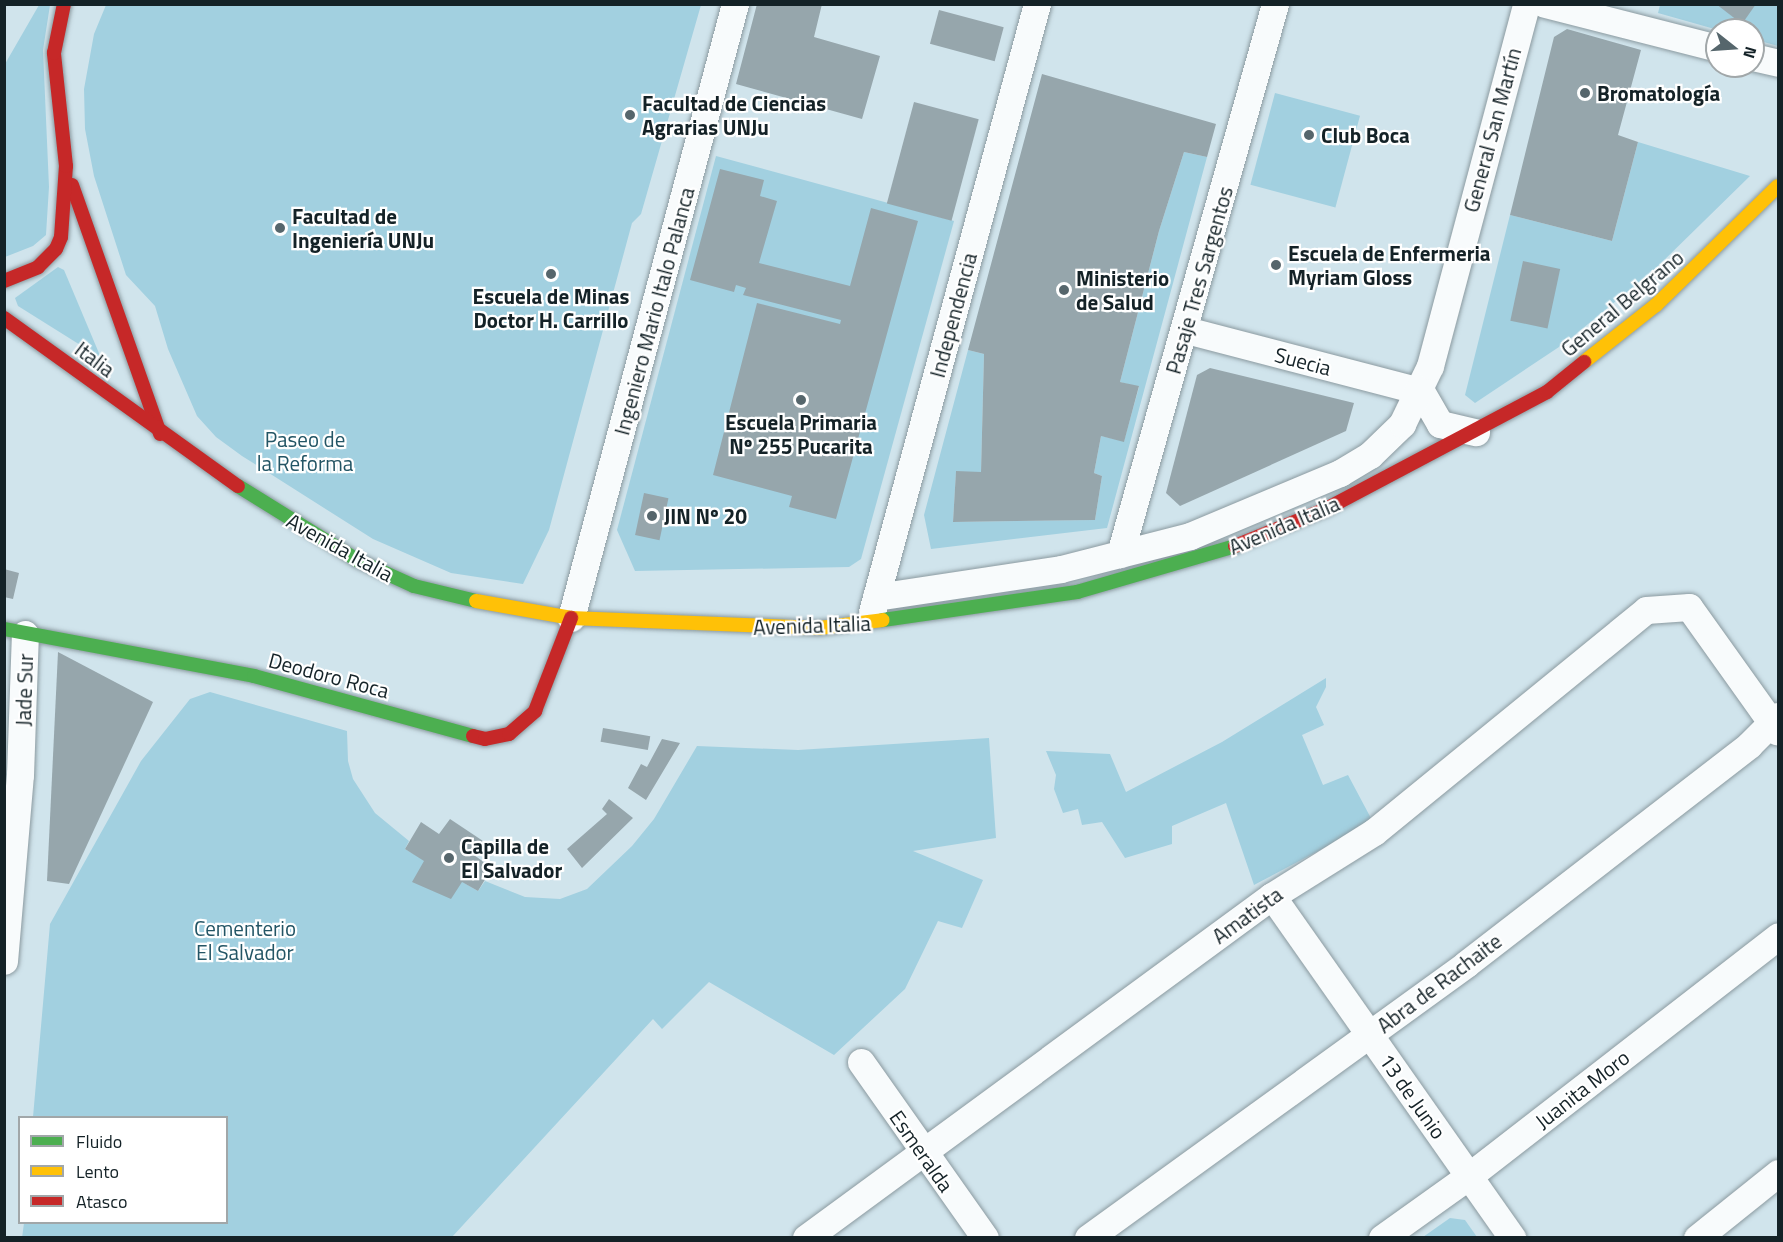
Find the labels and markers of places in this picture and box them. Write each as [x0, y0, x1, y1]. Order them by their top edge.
place label: Bromatología [1597, 80, 1720, 106]
marker: Bromatología [1578, 86, 1592, 100]
place label: Facultad de Ciencias Agrarias UNJu [642, 90, 826, 140]
marker: Facultad de Ciencias Agrarias UNJu [623, 108, 637, 122]
place label: Club Boca [1321, 122, 1410, 148]
marker: Club Boca [1302, 128, 1316, 142]
place label: Facultad de Ingeniería UNJu [292, 203, 434, 253]
marker: Facultad de Ingeniería UNJu [273, 221, 287, 235]
place label: Escuela de Enfermeria Myriam Gloss [1288, 240, 1491, 290]
marker: Escuela de Enfermeria Myriam Gloss [1269, 258, 1283, 272]
place label: Ministerio de Salud [1076, 265, 1169, 315]
marker: Escuela de Minas Doctor H. Carrillo [544, 267, 558, 281]
place label: Escuela de Minas Doctor H. Carrillo [473, 283, 629, 333]
marker: Ministerio de Salud [1057, 283, 1071, 297]
marker: Escuela Primaria Nº 255 Pucarita [794, 393, 808, 407]
place label: Escuela Primaria Nº 255 Pucarita [725, 409, 877, 459]
place label: JIN Nº 20 [664, 503, 747, 529]
marker: JIN Nº 20 [645, 509, 659, 523]
place label: Capilla de El Salvador [461, 833, 562, 883]
marker: Capilla de El Salvador [442, 851, 456, 865]

